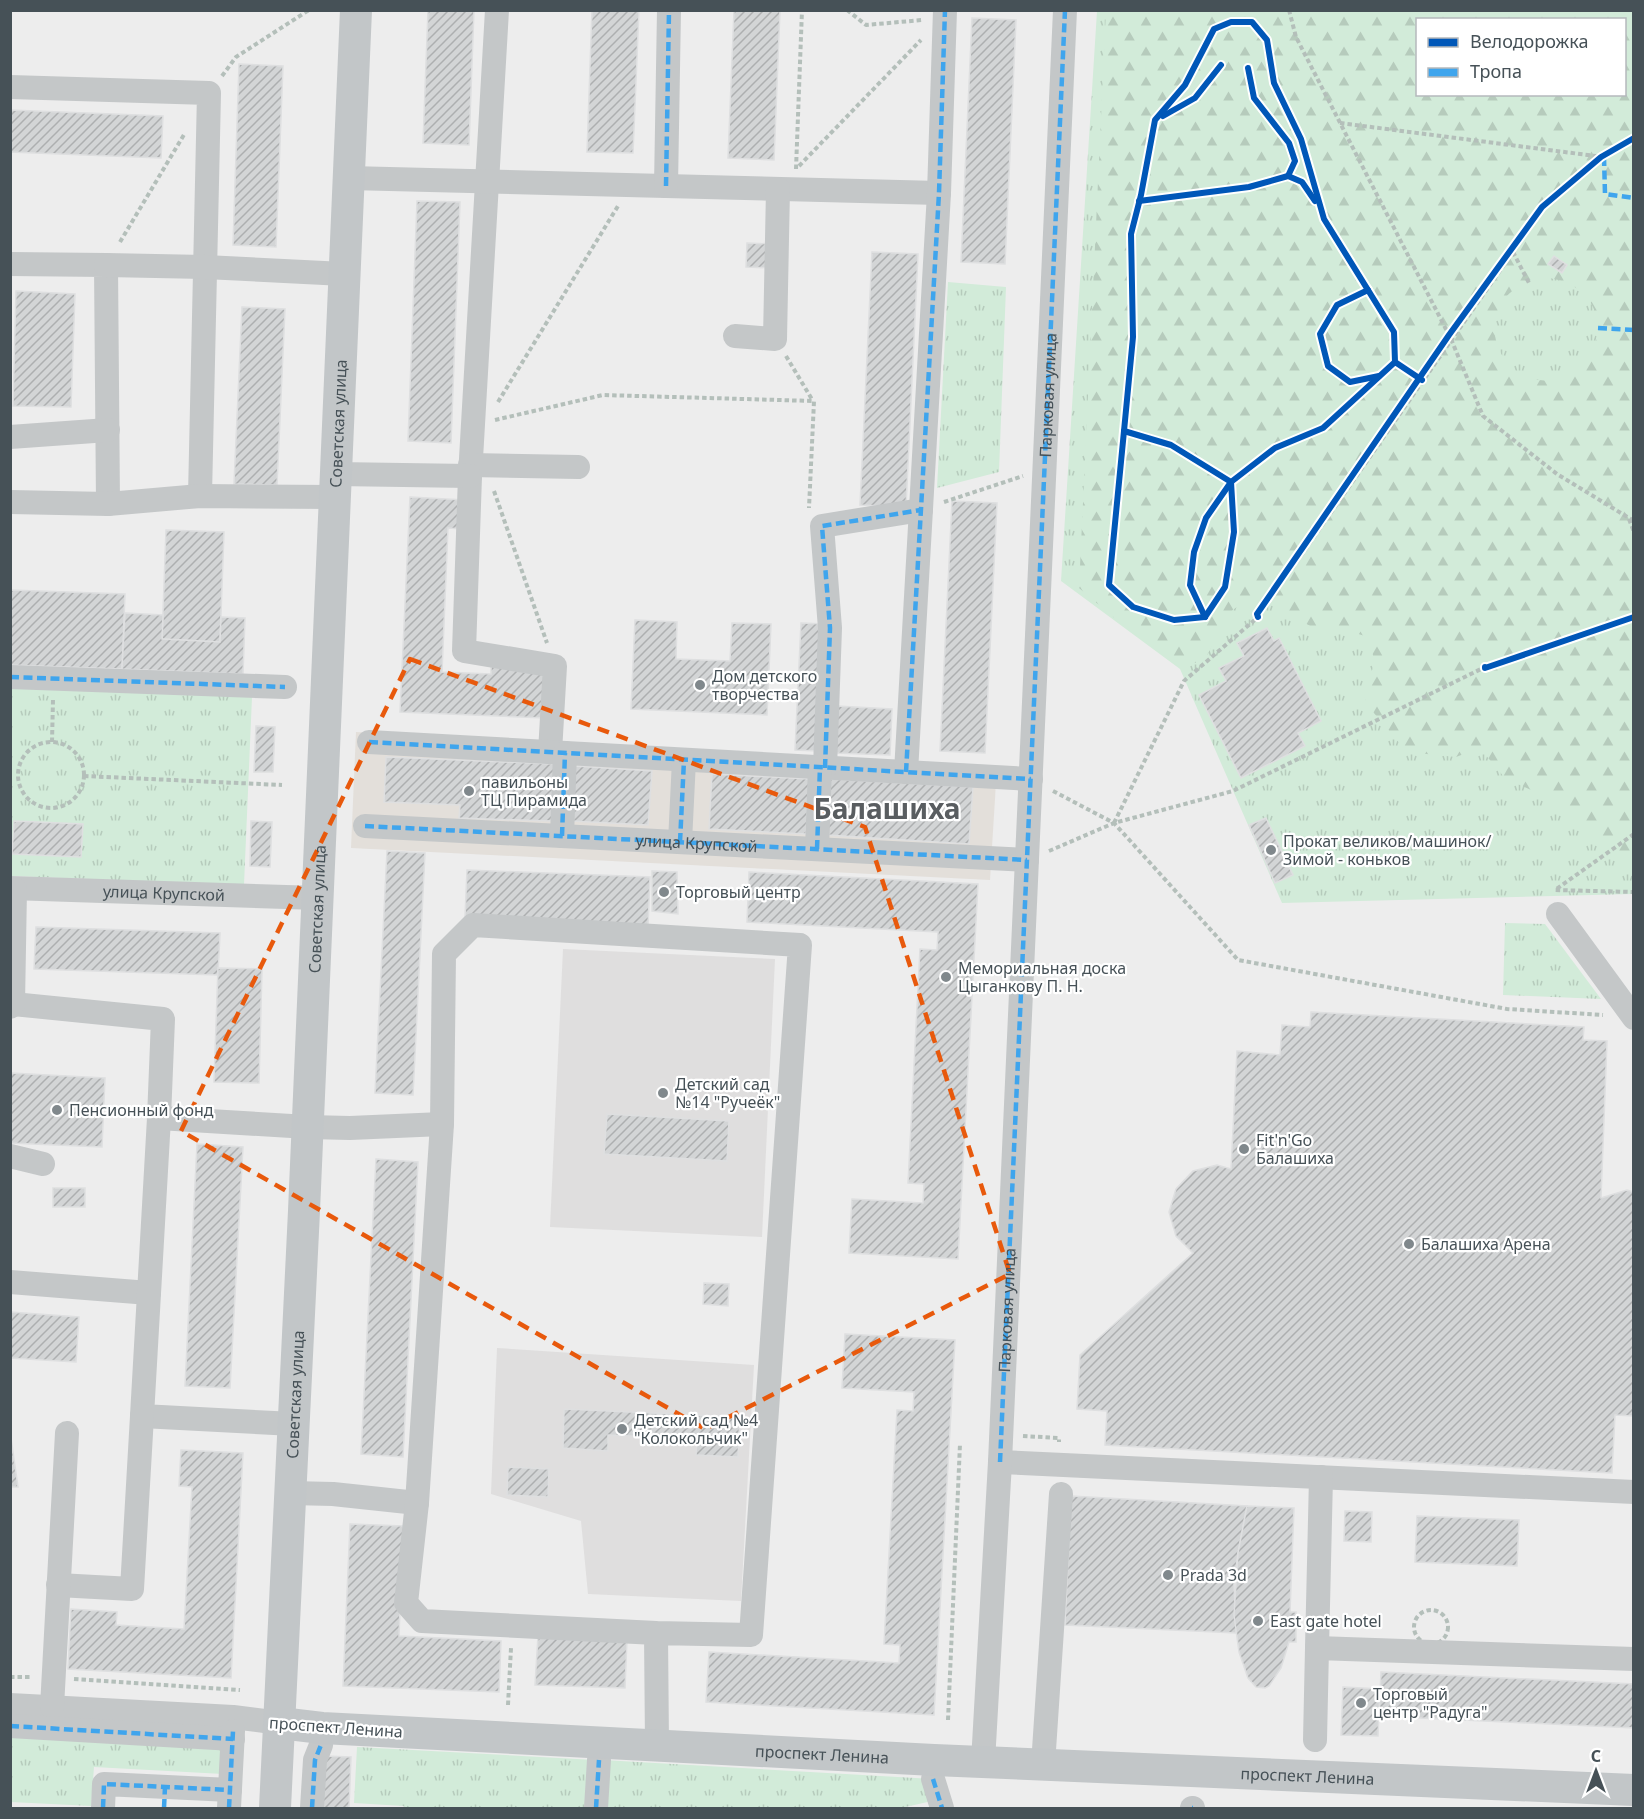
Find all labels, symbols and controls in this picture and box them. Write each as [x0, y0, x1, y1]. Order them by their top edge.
legend [1416, 18, 1626, 96]
text: Велодорожка [1470, 29, 1588, 53]
text: Тропа [1470, 59, 1522, 83]
street label: Парковая улица [1034, 332, 1062, 458]
street label: Советская улица [324, 359, 352, 488]
place label: Дом детского творчества [712, 665, 817, 705]
marker: Дом детского творчества [693, 678, 707, 692]
place label: павильоны ТЦ Пирамида [481, 771, 587, 811]
marker: павильоны ТЦ Пирамида [462, 784, 476, 798]
district label: Балашиха [814, 789, 960, 827]
street label: улица Крупской [635, 829, 758, 857]
place label: Прокат великов/машинок/ Зимой - коньков [1283, 830, 1492, 870]
marker: Прокат великов/машинок/ Зимой - коньков [1264, 843, 1278, 857]
street label: Советская улица [303, 844, 331, 974]
street label: улица Крупской [102, 880, 225, 906]
place label: Торговый центр [676, 881, 801, 903]
marker: Торговый центр [657, 885, 671, 899]
place label: Мемориальная доска Цыганкову П. Н. [958, 957, 1126, 997]
marker: Мемориальная доска Цыганкову П. Н. [939, 970, 953, 984]
place label: Детский сад №14 "Ручеёк" [675, 1073, 780, 1113]
marker: Детский сад №14 "Ручеёк" [656, 1086, 670, 1100]
place label: Пенсионный фонд [69, 1099, 214, 1121]
marker: Пенсионный фонд [50, 1103, 64, 1117]
place label: Fit'n'Go Балашиха [1256, 1129, 1334, 1169]
marker: Fit'n'Go Балашиха [1237, 1142, 1251, 1156]
place label: Балашиха Арена [1421, 1233, 1551, 1255]
marker: Балашиха Арена [1402, 1237, 1416, 1251]
street label: Парковая улица [993, 1247, 1021, 1373]
street label: Советская улица [281, 1330, 309, 1459]
place label: Детский сад №4 "Колокольчик" [634, 1409, 758, 1449]
marker: Детский сад №4 "Колокольчик" [615, 1422, 629, 1436]
place label: Prada 3d [1180, 1564, 1247, 1586]
marker: Prada 3d [1161, 1568, 1175, 1582]
place label: East gate hotel [1270, 1610, 1382, 1632]
marker: East gate hotel [1251, 1614, 1265, 1628]
place label: Торговый центр "Радуга" [1373, 1683, 1488, 1723]
marker: Торговый центр "Радуга" [1354, 1696, 1368, 1710]
street label: проспект Ленина [268, 1711, 404, 1743]
street label: проспект Ленина [755, 1740, 890, 1769]
north arrow [1566, 1741, 1626, 1801]
text: С [1591, 1745, 1601, 1767]
street label: проспект Ленина [1240, 1762, 1375, 1790]

